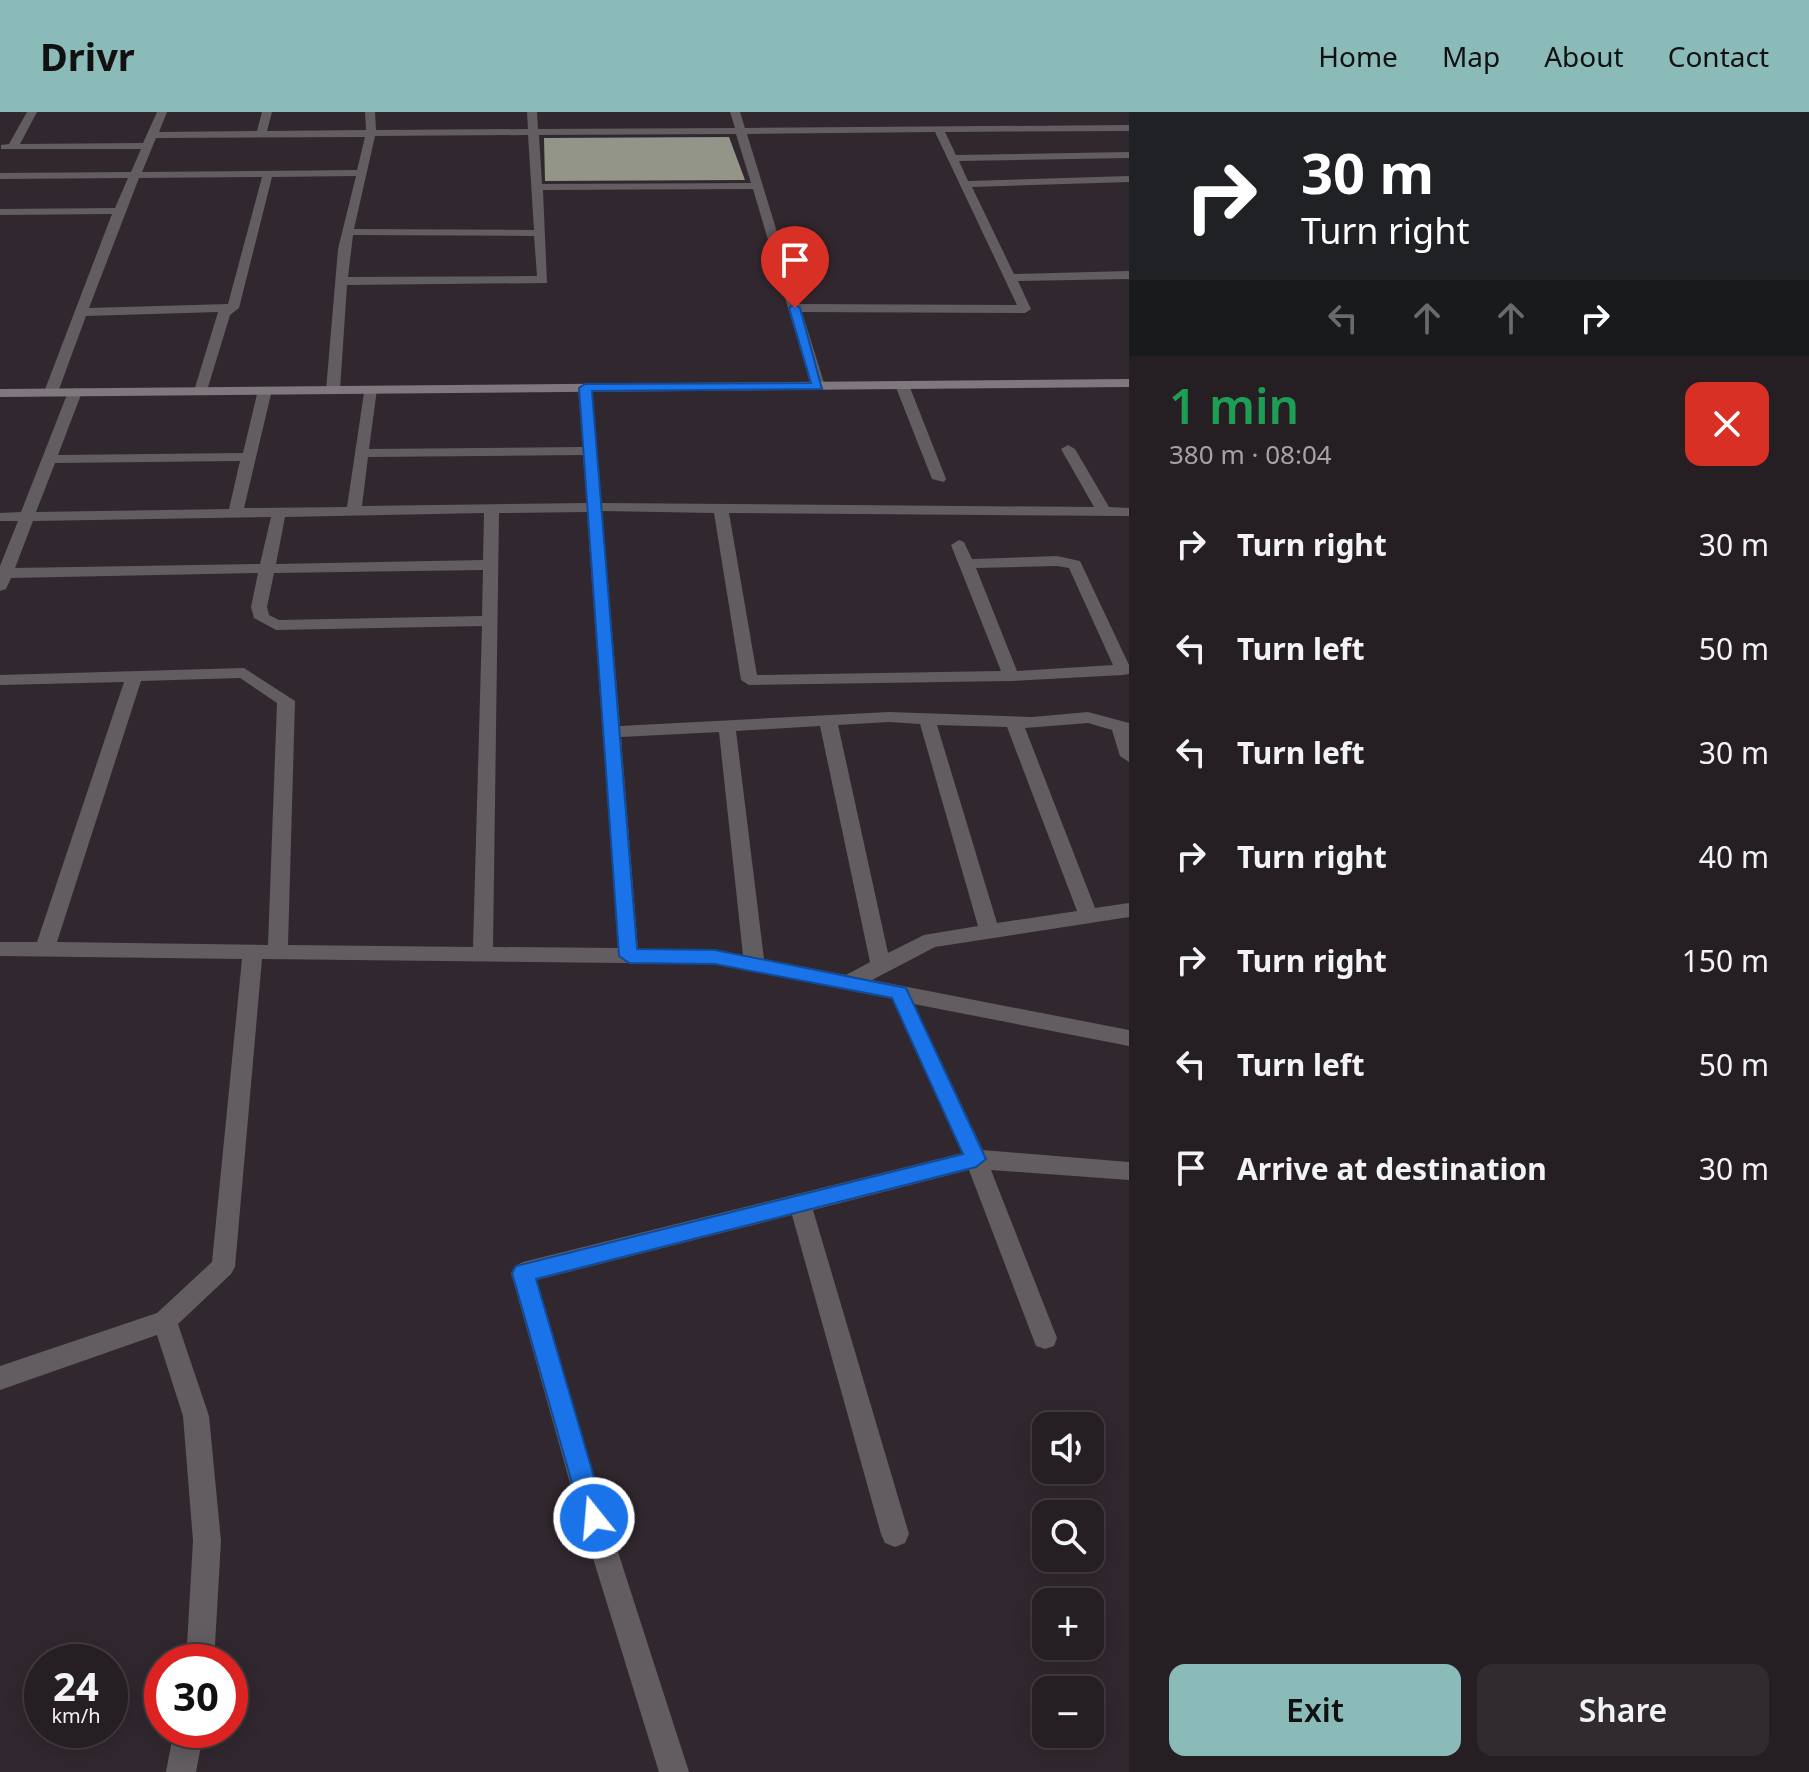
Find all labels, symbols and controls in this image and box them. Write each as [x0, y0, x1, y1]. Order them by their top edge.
text: Drivr [40, 30, 135, 82]
text: Home [1318, 37, 1398, 75]
text: Map [1442, 37, 1500, 75]
text: About [1544, 37, 1624, 75]
text: Contact [1668, 37, 1769, 75]
text: 30 m [1301, 134, 1434, 210]
icon: right [1169, 144, 1273, 248]
text: Turn right [1301, 206, 1469, 255]
pin [761, 226, 829, 308]
icon: arrive [773, 238, 817, 282]
icon: left [1321, 296, 1365, 340]
icon: ahead [1405, 296, 1449, 340]
icon: ahead [1489, 296, 1533, 340]
icon: right [1573, 296, 1617, 340]
text: 1 min [1169, 373, 1299, 438]
button: close [1685, 382, 1769, 466]
text: 380 m · 08:04 [1169, 436, 1332, 472]
icon: right [1169, 522, 1213, 566]
text: Turn right [1237, 524, 1387, 565]
text: 30 m [1699, 524, 1769, 565]
icon: left [1169, 626, 1213, 670]
text: Turn left [1237, 628, 1365, 669]
text: 50 m [1699, 628, 1769, 669]
icon: left [1169, 730, 1213, 774]
text: Turn left [1237, 732, 1365, 773]
text: 30 m [1699, 732, 1769, 773]
icon: right [1169, 834, 1213, 878]
text: Turn right [1237, 836, 1387, 877]
text: 40 m [1699, 836, 1769, 877]
icon: right [1169, 938, 1213, 982]
text: Turn right [1237, 940, 1387, 981]
text: 150 m [1682, 940, 1769, 981]
icon: left [1169, 1042, 1213, 1086]
text: Turn left [1237, 1044, 1365, 1085]
text: 50 m [1699, 1044, 1769, 1085]
icon: arrive [1169, 1146, 1213, 1190]
text: Arrive at destination [1237, 1148, 1547, 1189]
text: 30 m [1699, 1148, 1769, 1189]
map controls [1032, 1412, 1104, 1748]
button: sound [1032, 1412, 1104, 1484]
position arrow [552, 1476, 636, 1560]
button: search [1032, 1500, 1104, 1572]
button: + [1032, 1588, 1104, 1660]
speed limit sign: 30 [144, 1644, 248, 1748]
text: 24 [53, 1658, 99, 1713]
button: Exit [1169, 1664, 1461, 1756]
button: Share [1477, 1664, 1769, 1756]
button: − [1032, 1676, 1104, 1748]
text: km/h [51, 1702, 101, 1729]

